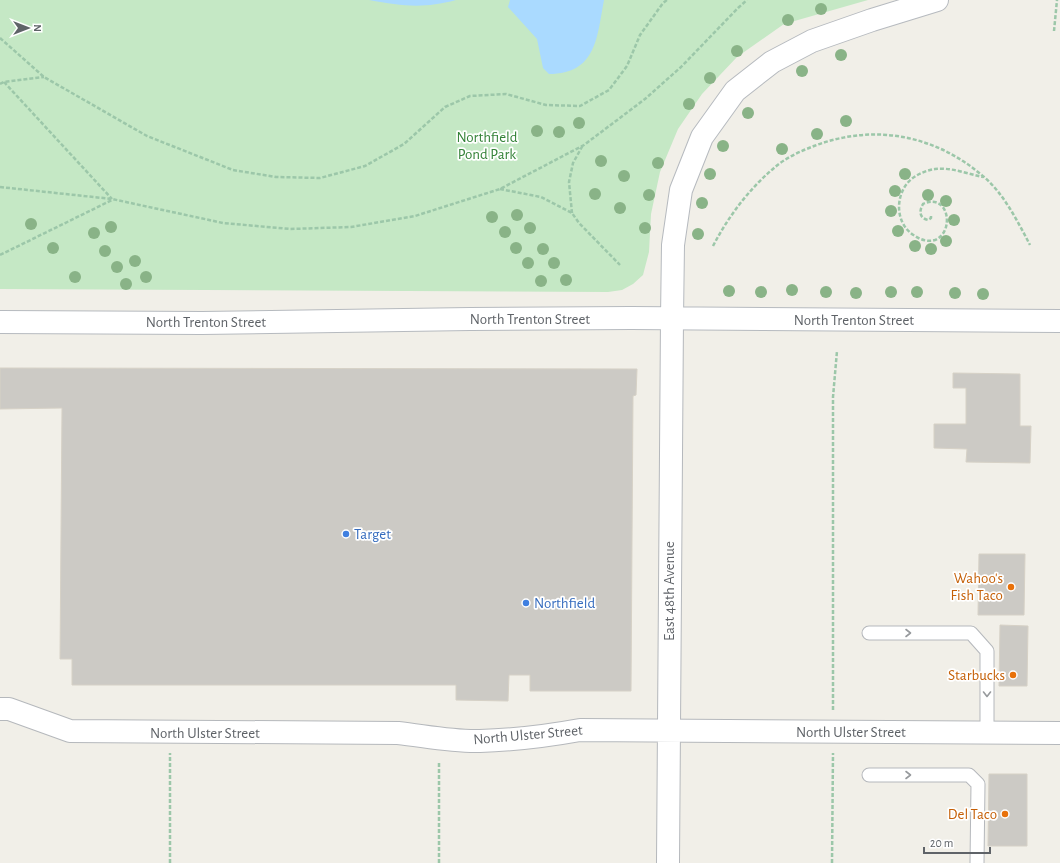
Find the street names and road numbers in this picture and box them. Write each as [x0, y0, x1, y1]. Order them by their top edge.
street label: North Trenton Street [470, 312, 590, 327]
street label: North Trenton Street [794, 313, 914, 328]
street label: North Trenton Street [146, 315, 266, 330]
street label: East 48th Avenue [662, 541, 677, 641]
street label: North Ulster Street [473, 723, 584, 747]
street label: North Ulster Street [796, 725, 906, 740]
street label: North Ulster Street [150, 726, 260, 741]

